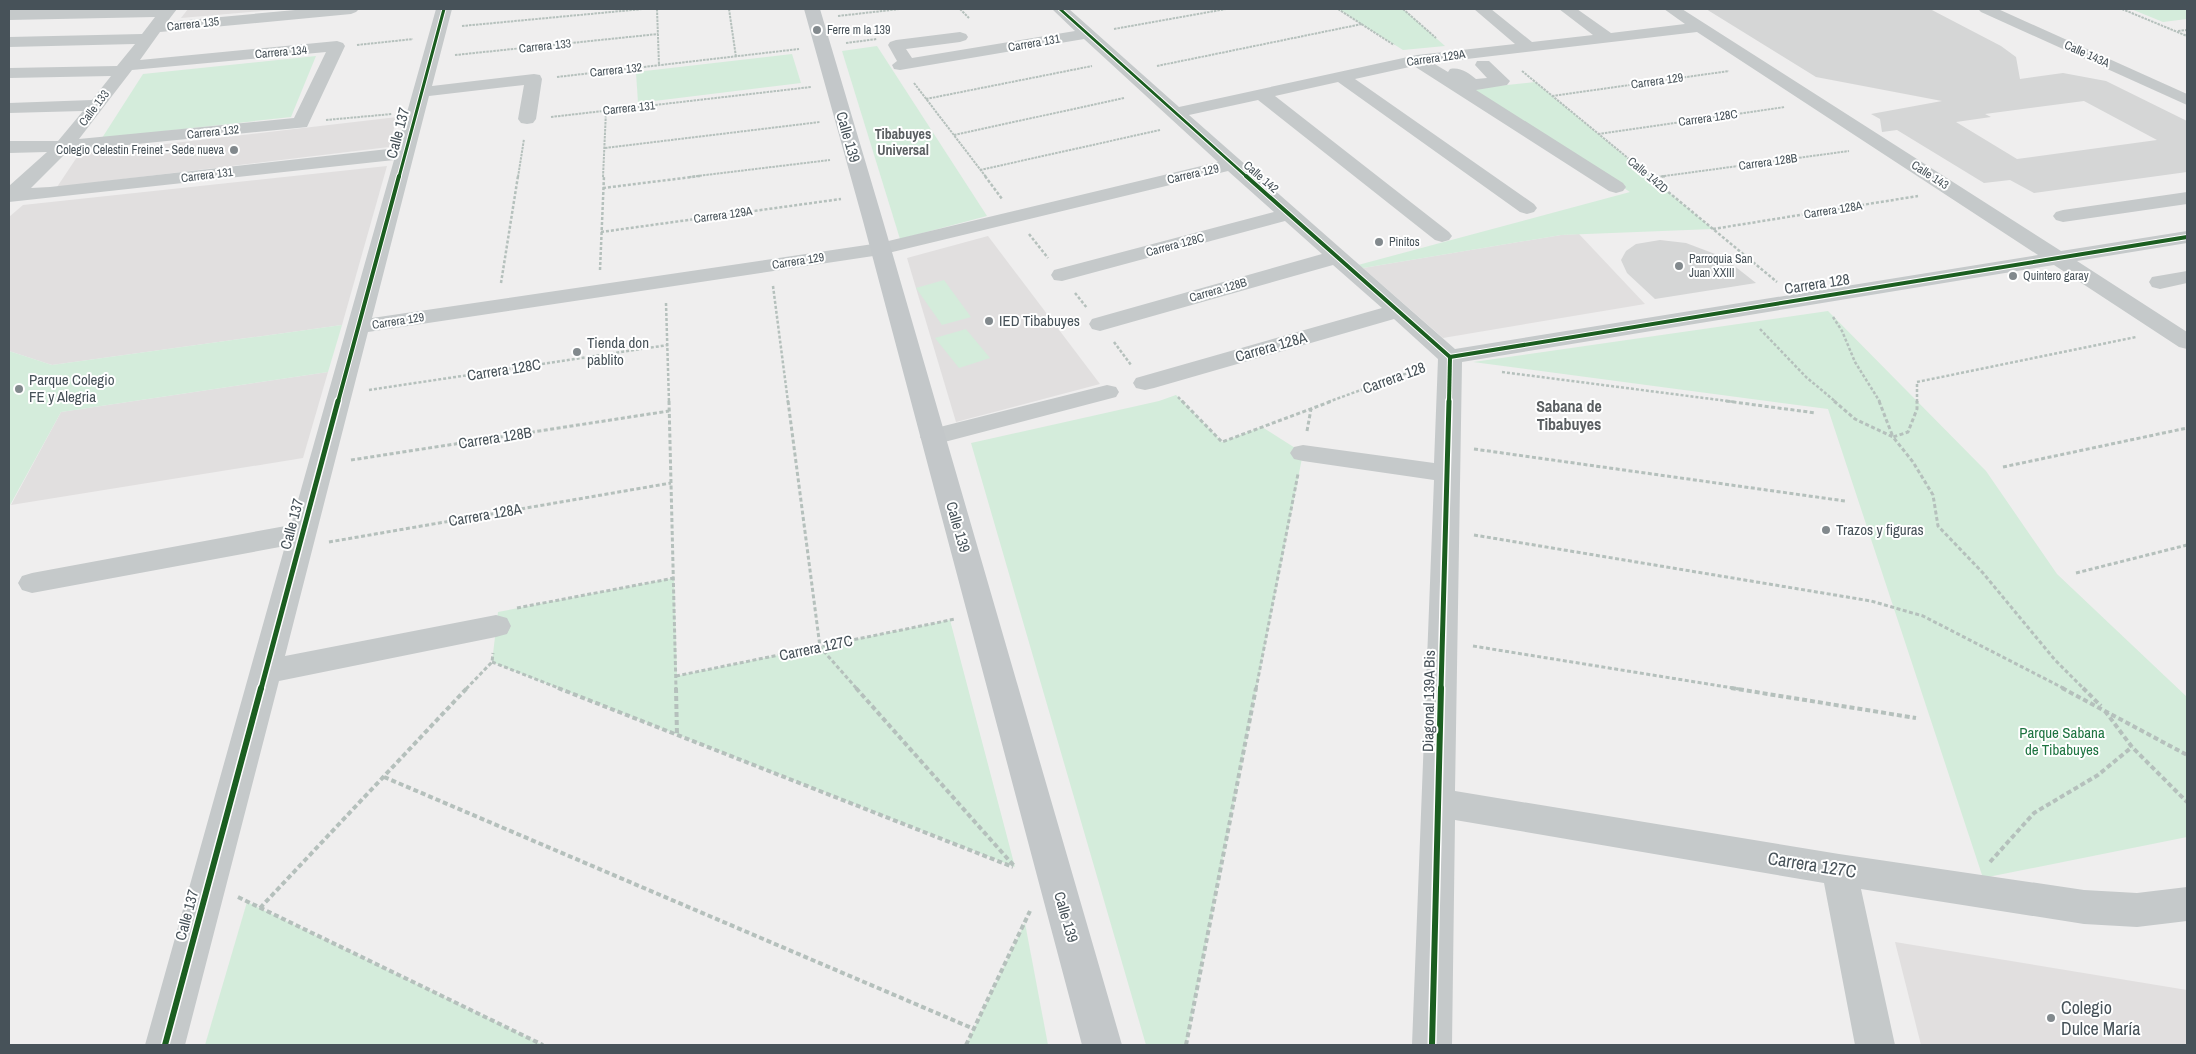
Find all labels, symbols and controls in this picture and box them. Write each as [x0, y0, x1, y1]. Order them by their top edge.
street label: Carrera 135 [166, 13, 220, 35]
place label: Ferre m la 139 [827, 22, 891, 38]
marker: Ferre m la 139 [811, 24, 823, 36]
street label: Carrera 131 [1007, 30, 1062, 55]
street label: Carrera 133 [518, 35, 572, 57]
street label: Calle 143A [2062, 37, 2113, 71]
street label: Carrera 134 [254, 42, 308, 62]
street label: Carrera 129A [1406, 46, 1467, 70]
street label: Carrera 132 [589, 59, 643, 81]
street label: Carrera 129 [1630, 69, 1684, 93]
street label: Calle 133 [75, 87, 113, 129]
street label: Carrera 131 [602, 97, 656, 119]
street label: Calle 137 [381, 105, 414, 161]
street label: Carrera 128C [1677, 106, 1739, 130]
street label: Calle 139 [831, 109, 866, 165]
street label: Carrera 132 [186, 121, 240, 143]
district label: Tibabuyes Universal [875, 125, 931, 159]
place label: Colegio Celestin Freinet - Sede nueva [56, 142, 225, 158]
marker: Colegio Celestin Freinet - Sede nueva [228, 144, 240, 156]
street label: Carrera 128B [1738, 150, 1799, 174]
street label: Calle 142D [1624, 153, 1672, 197]
street label: Calle 142 [1240, 157, 1282, 197]
street label: Calle 143 [1908, 157, 1952, 193]
street label: Carrera 129 [1166, 160, 1220, 188]
street label: Carrera 131 [180, 164, 235, 186]
street label: Carrera 128A [1803, 197, 1864, 223]
street label: Carrera 129A [693, 203, 754, 227]
street label: Carrera 128C [1144, 230, 1206, 260]
place label: Pinitos [1389, 234, 1420, 250]
marker: Pinitos [1373, 236, 1385, 248]
street label: Carrera 129 [771, 249, 825, 273]
place label: Parroquia San Juan XXIII [1689, 251, 1752, 281]
marker: Parroquia San Juan XXIII [1673, 260, 1685, 272]
street label: Carrera 128 [1783, 268, 1851, 299]
place label: Quintero garay [2023, 268, 2089, 284]
marker: Quintero garay [2007, 270, 2019, 282]
street label: Carrera 128B [1187, 274, 1249, 306]
street label: Carrera 129 [371, 309, 425, 333]
place label: IED Tibabuyes [999, 310, 1080, 331]
marker: IED Tibabuyes [983, 315, 995, 327]
street label: Carrera 128A [1232, 326, 1310, 367]
place label: Tienda don pablito [587, 332, 649, 370]
marker: Tienda don pablito [571, 346, 583, 358]
street label: Carrera 128C [465, 353, 542, 386]
street label: Carrera 128 [1359, 356, 1428, 399]
place label: Parque Colegio FE y Alegria [29, 369, 115, 407]
marker: Parque Colegio FE y Alegria [13, 383, 25, 395]
district label: Sabana de Tibabuyes [1536, 395, 1602, 435]
street label: Carrera 128B [457, 421, 533, 454]
street label: Calle 137 [275, 496, 308, 552]
street label: Carrera 128A [447, 498, 524, 531]
street label: Calle 139 [941, 499, 976, 555]
place label: Trazos y figuras [1836, 519, 1924, 540]
marker: Trazos y figuras [1820, 524, 1832, 536]
street label: Carrera 127C [777, 629, 855, 666]
street label: Diagonal 139A Bis [1417, 650, 1440, 752]
park label: Parque Sabana de Tibabuyes [2019, 722, 2105, 760]
street label: Carrera 127C [1766, 845, 1858, 884]
street label: Calle 137 [170, 887, 203, 943]
street label: Calle 139 [1049, 889, 1084, 945]
place label: Colegio Dulce María [2061, 995, 2141, 1041]
marker: Colegio Dulce María [2045, 1012, 2057, 1024]

